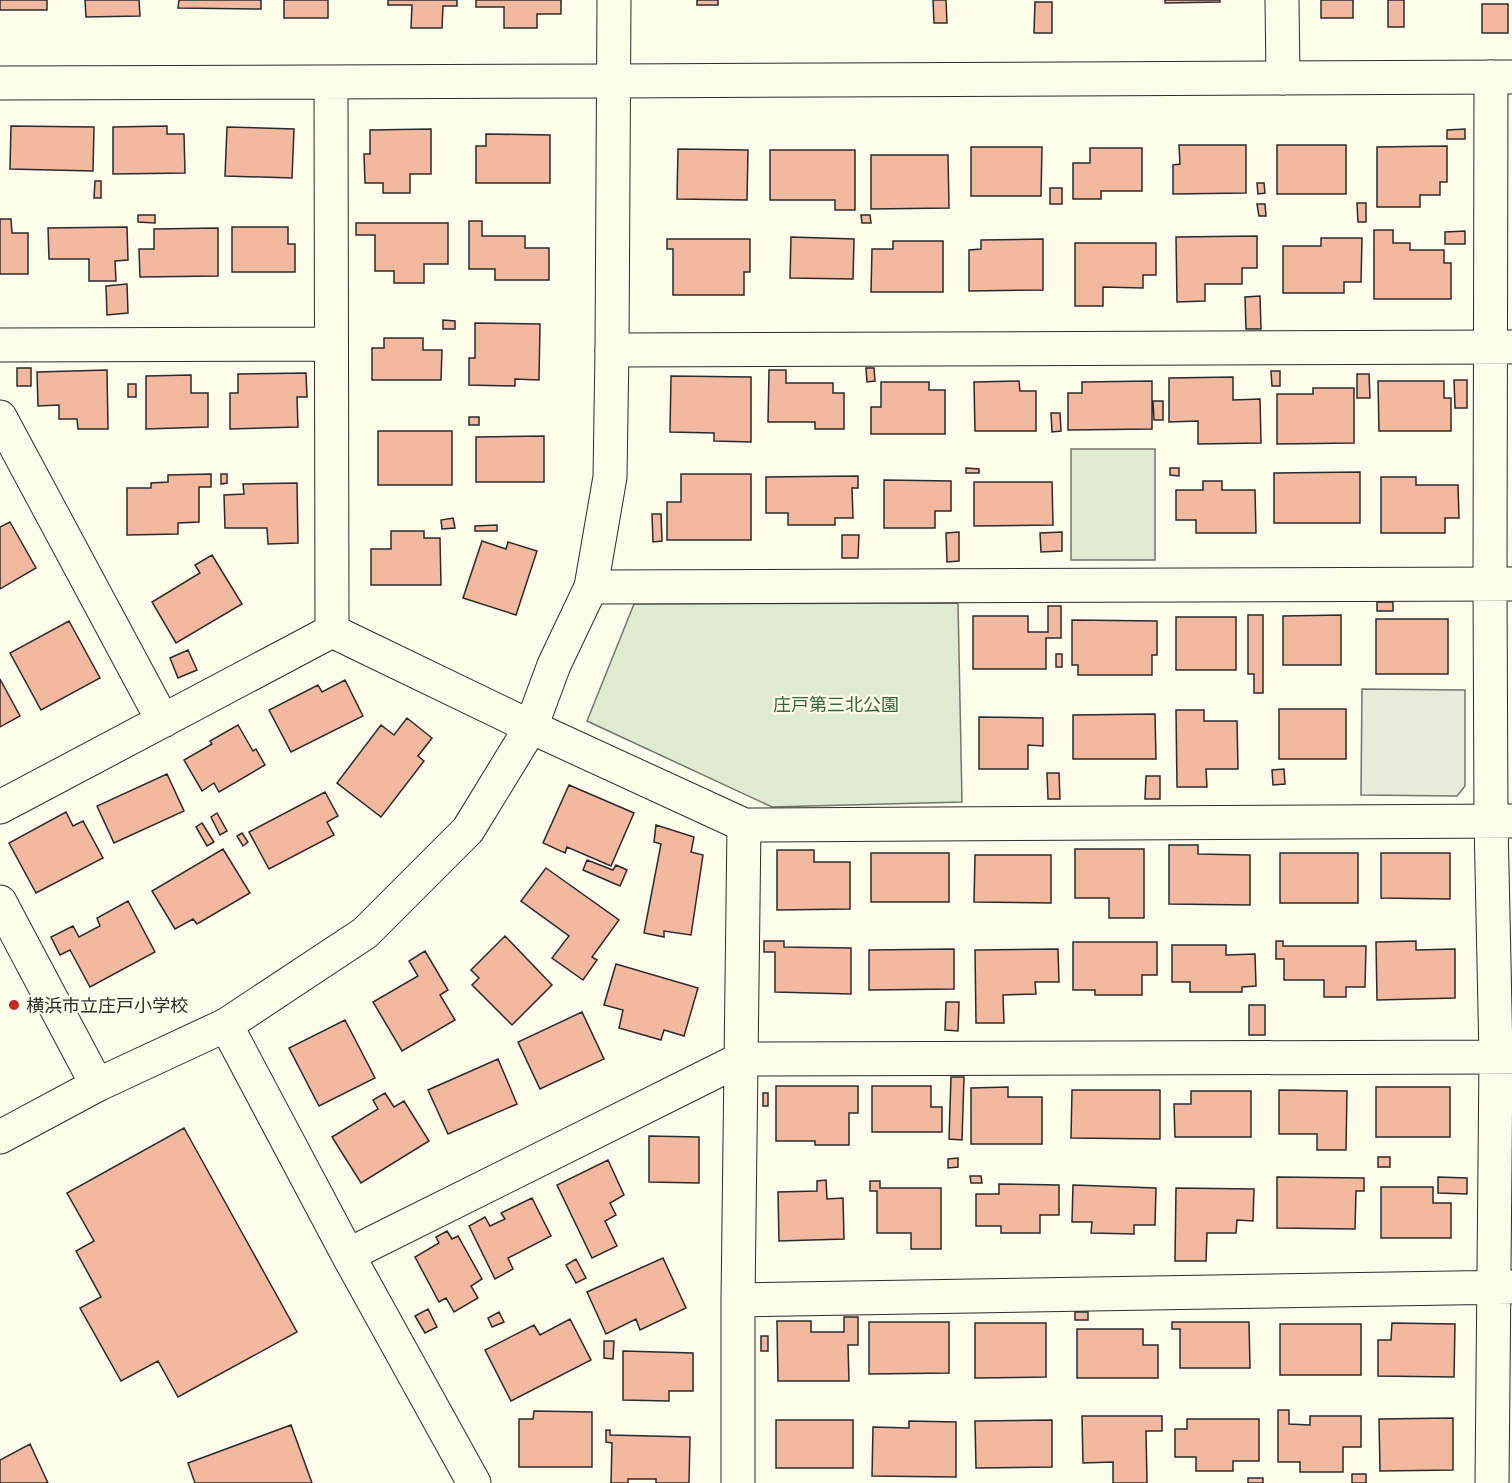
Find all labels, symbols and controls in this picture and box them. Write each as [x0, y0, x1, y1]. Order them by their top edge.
park label: 庄戸第三北公園 [773, 692, 899, 716]
place label: 横浜市立庄戸小学校 [26, 993, 188, 1017]
marker: 横浜市立庄戸小学校 [7, 998, 21, 1012]

